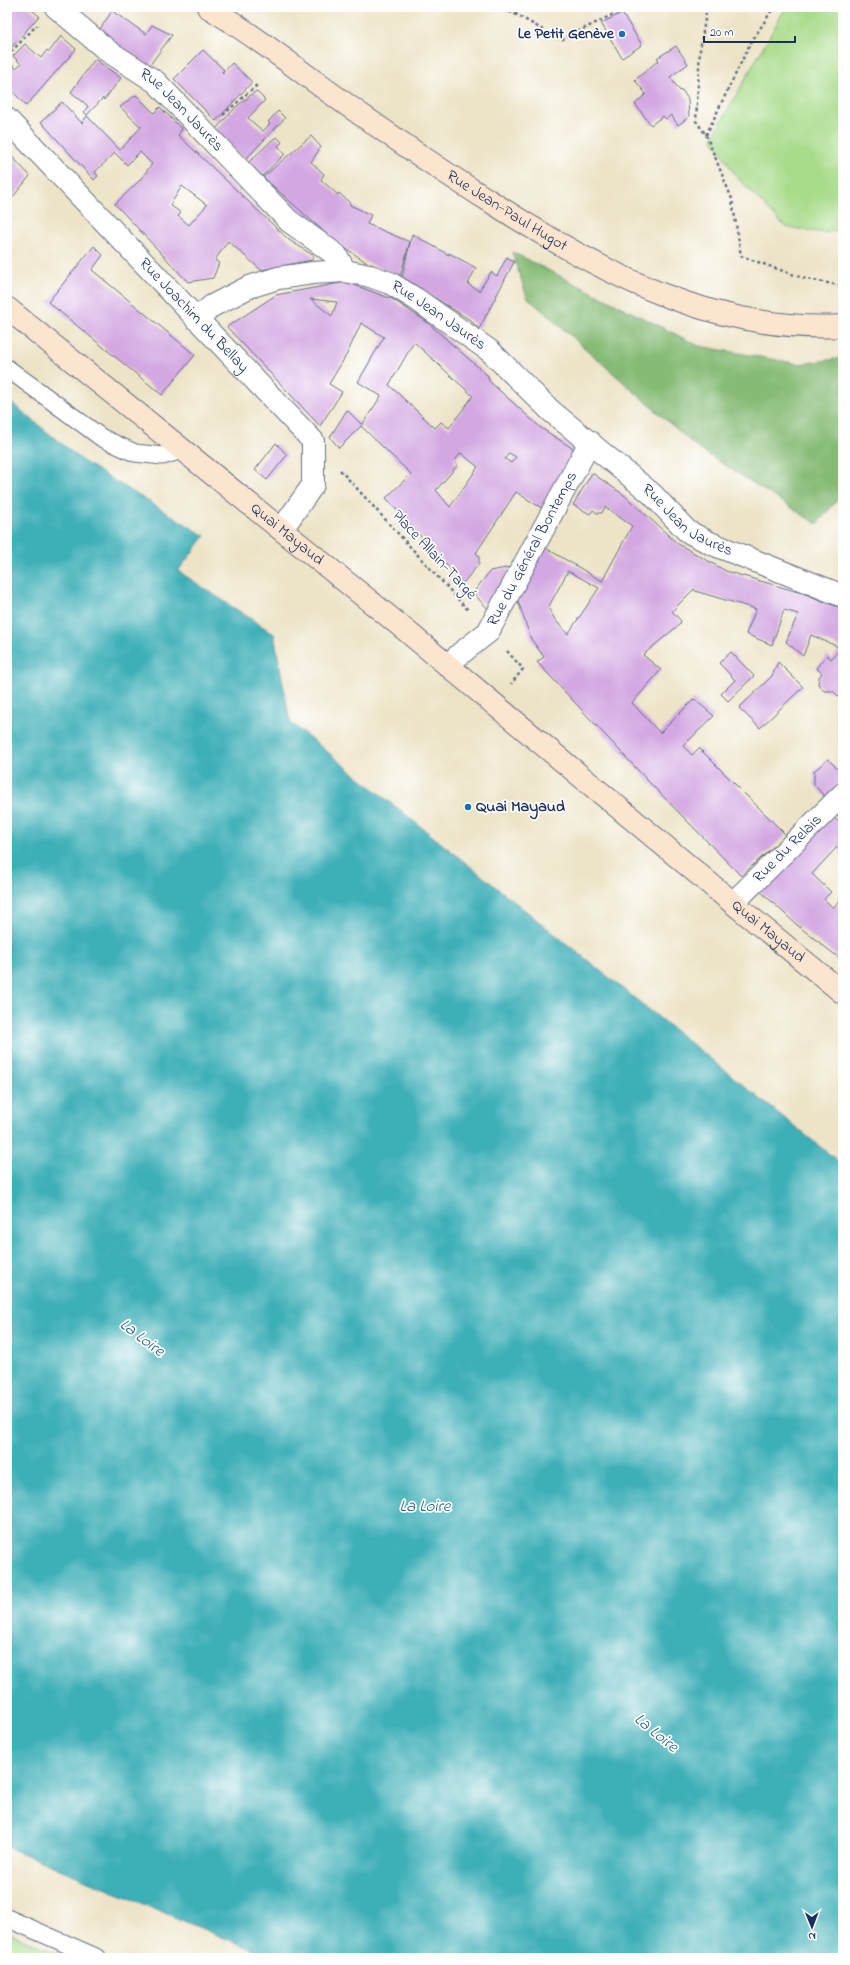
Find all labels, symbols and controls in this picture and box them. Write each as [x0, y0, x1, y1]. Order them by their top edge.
scale bar [704, 18, 795, 44]
place label: Le Petit Genève [518, 22, 615, 46]
text: 20 m [710, 24, 733, 42]
marker: Le Petit Genève [617, 29, 627, 39]
street label: Rue Jean Jaurès [135, 62, 229, 158]
street label: Rue Jean-Paul Hugot [441, 164, 572, 258]
street label: Rue Joachim du Bellay [133, 252, 254, 379]
street label: Rue Jean Jaurès [386, 274, 491, 357]
street label: Rue du Général Bontemps [481, 467, 584, 631]
street label: Rue Jean Jaurès [636, 478, 736, 563]
street label: Quai Mayaud [245, 497, 329, 572]
street label: Place Allain-Targé [386, 505, 483, 606]
place label: Quai Mayaud [476, 795, 565, 820]
marker: Quai Mayaud [463, 802, 473, 812]
street label: Rue du Relais [747, 809, 828, 889]
street label: Quai Mayaud [726, 894, 810, 969]
water label: La Loire [114, 1313, 171, 1364]
water label: La Loire [400, 1494, 452, 1519]
water label: La Loire [628, 1707, 685, 1760]
north arrow [792, 1907, 832, 1947]
text: N [808, 1928, 816, 1944]

